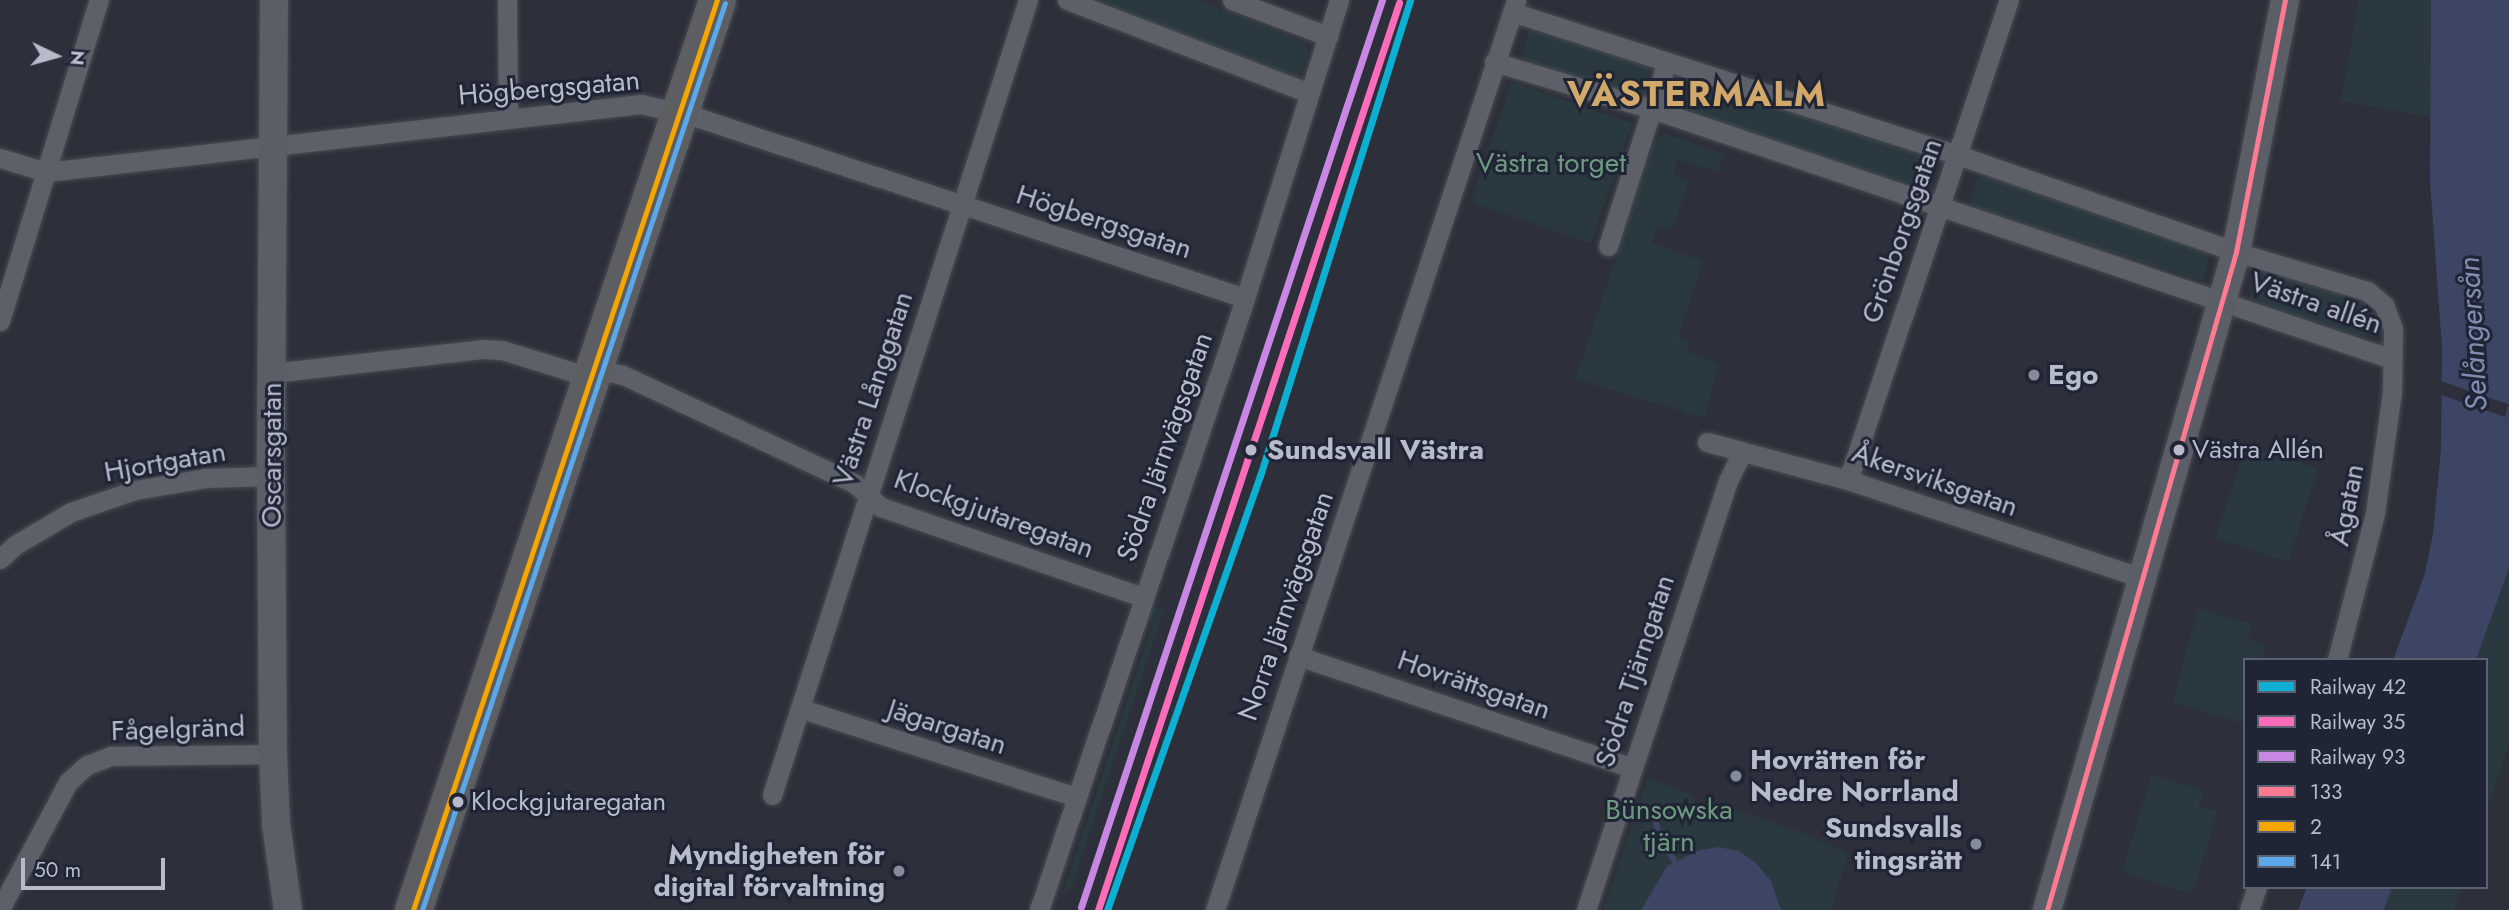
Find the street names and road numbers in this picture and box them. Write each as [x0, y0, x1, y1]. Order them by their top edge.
street label: Högbergsgatan [457, 63, 641, 113]
street label: Grönborgsgatan [1855, 134, 1949, 328]
street label: Högbergsgatan [1012, 178, 1196, 266]
street label: Västra allén [2246, 265, 2386, 341]
street label: Västra Långgatan [826, 287, 920, 491]
street label: Södra Järnvägsgatan [1110, 328, 1220, 566]
street label: Oscarsgatan [255, 382, 289, 528]
street label: Hjortgatan [102, 435, 228, 489]
street label: Åkersviksgatan [1848, 436, 2022, 524]
street label: Ågatan [2323, 461, 2371, 549]
street label: Klockgjutaregatan [889, 462, 1099, 566]
street label: Norra Järnvägsgatan [1231, 487, 1341, 725]
street label: Södra Tjärngatan [1588, 571, 1682, 771]
street label: Hovrättsgatan [1393, 643, 1555, 727]
street label: Jägargatan [883, 692, 1011, 762]
street label: Fågelgränd [110, 710, 246, 748]

